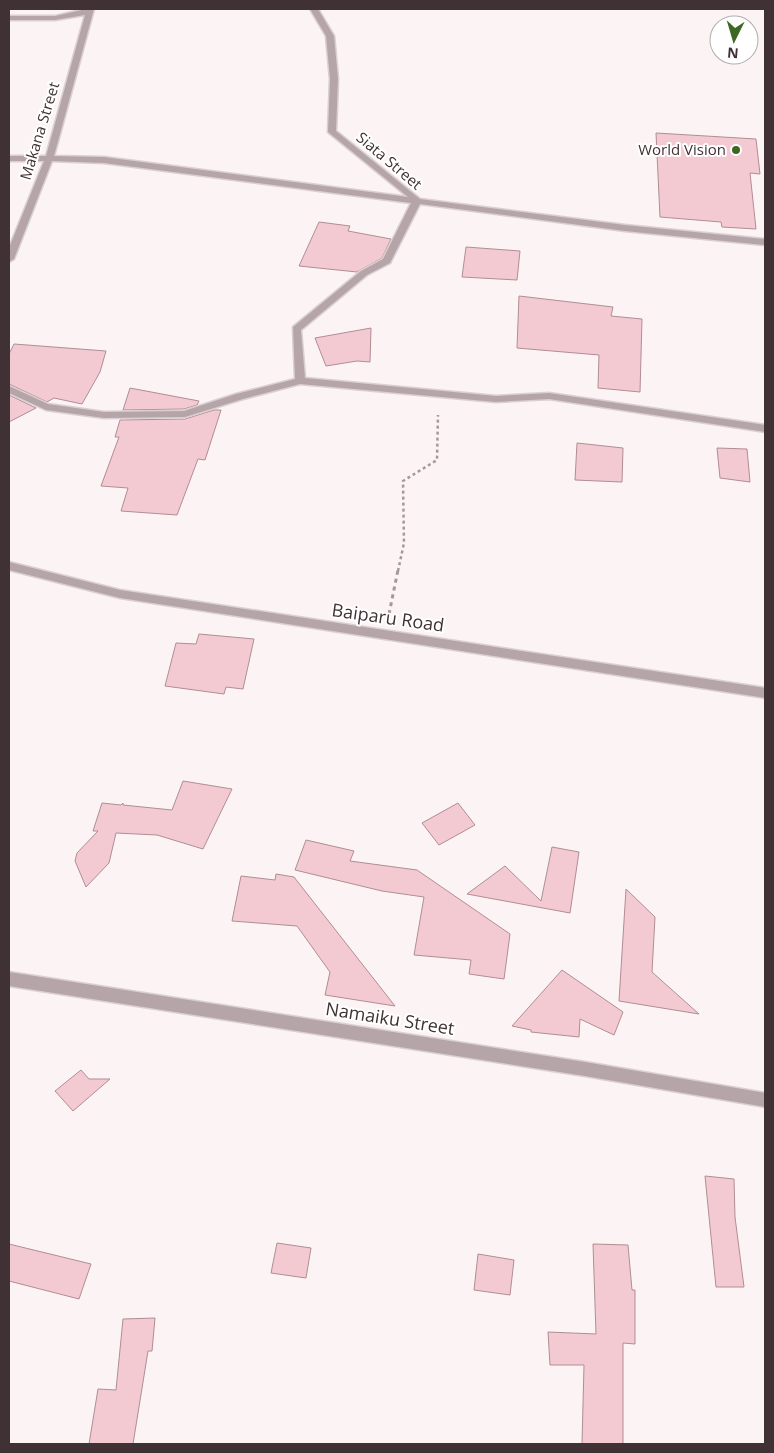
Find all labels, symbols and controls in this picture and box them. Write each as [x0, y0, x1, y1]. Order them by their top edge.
north arrow [709, 15, 759, 65]
text: N [726, 43, 739, 63]
street label: Makana Street [15, 79, 63, 182]
street label: Siata Street [353, 127, 427, 194]
place label: World Vision [638, 139, 726, 159]
marker: World Vision [730, 144, 742, 156]
street label: Baiparu Road [330, 597, 446, 637]
street label: Namaiku Street [324, 996, 456, 1040]

